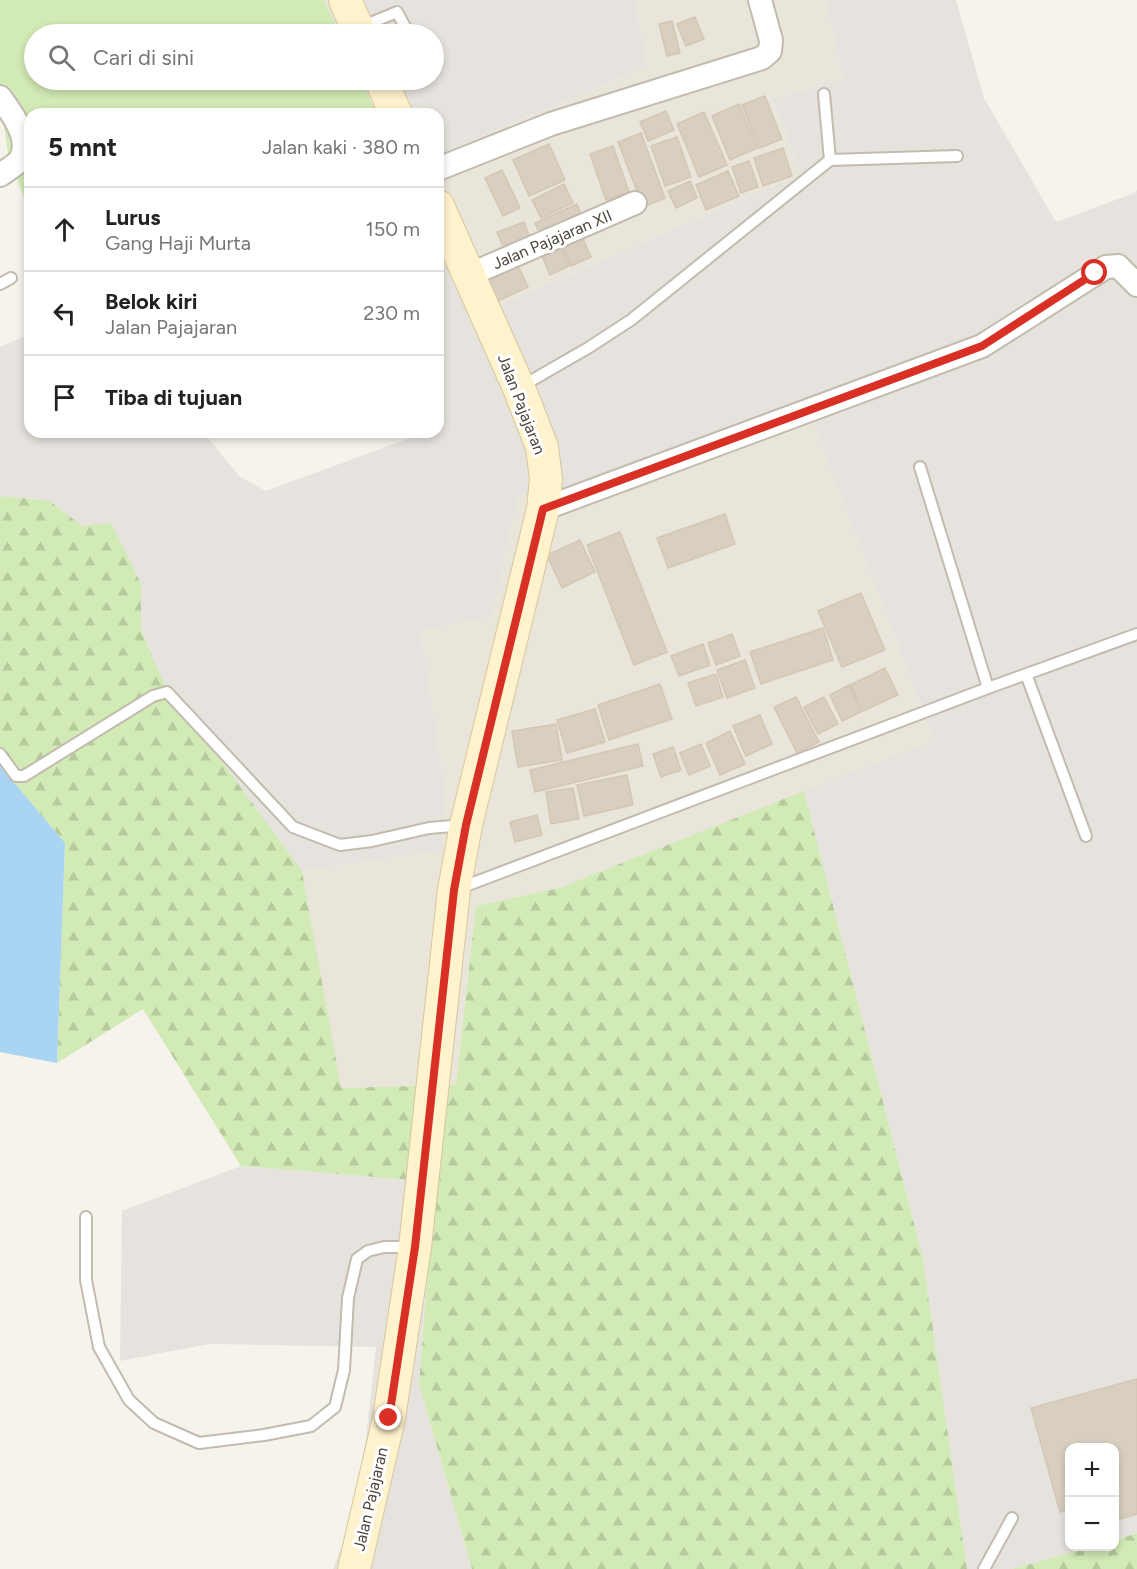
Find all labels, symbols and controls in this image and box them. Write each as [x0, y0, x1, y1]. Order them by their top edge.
search box [24, 24, 444, 90]
icon: search [45, 41, 78, 74]
text: Cari di sini [93, 44, 194, 71]
text: 5 mnt [48, 131, 117, 163]
text: Jalan kaki · 380 m [262, 135, 420, 159]
text: Lurus [105, 204, 160, 231]
street label: Jalan Pajajaran XII [490, 206, 615, 273]
icon: ahead [48, 213, 81, 246]
text: 150 m [365, 217, 420, 241]
text: Gang Haji Murta [105, 231, 251, 255]
route start [1081, 259, 1107, 285]
text: Belok kiri [105, 288, 198, 315]
icon: left [48, 297, 81, 330]
text: 230 m [363, 301, 420, 325]
text: Jalan Pajajaran [105, 315, 237, 339]
street label: Jalan Pajajaran [494, 351, 549, 457]
icon: arrive [48, 381, 81, 414]
text: Tiba di tujuan [105, 384, 242, 411]
route end [375, 1404, 401, 1430]
map controls [1065, 1443, 1119, 1551]
button: + [1065, 1443, 1119, 1497]
street label: Jalan Pajajaran [349, 1445, 392, 1553]
button: − [1065, 1497, 1119, 1551]

